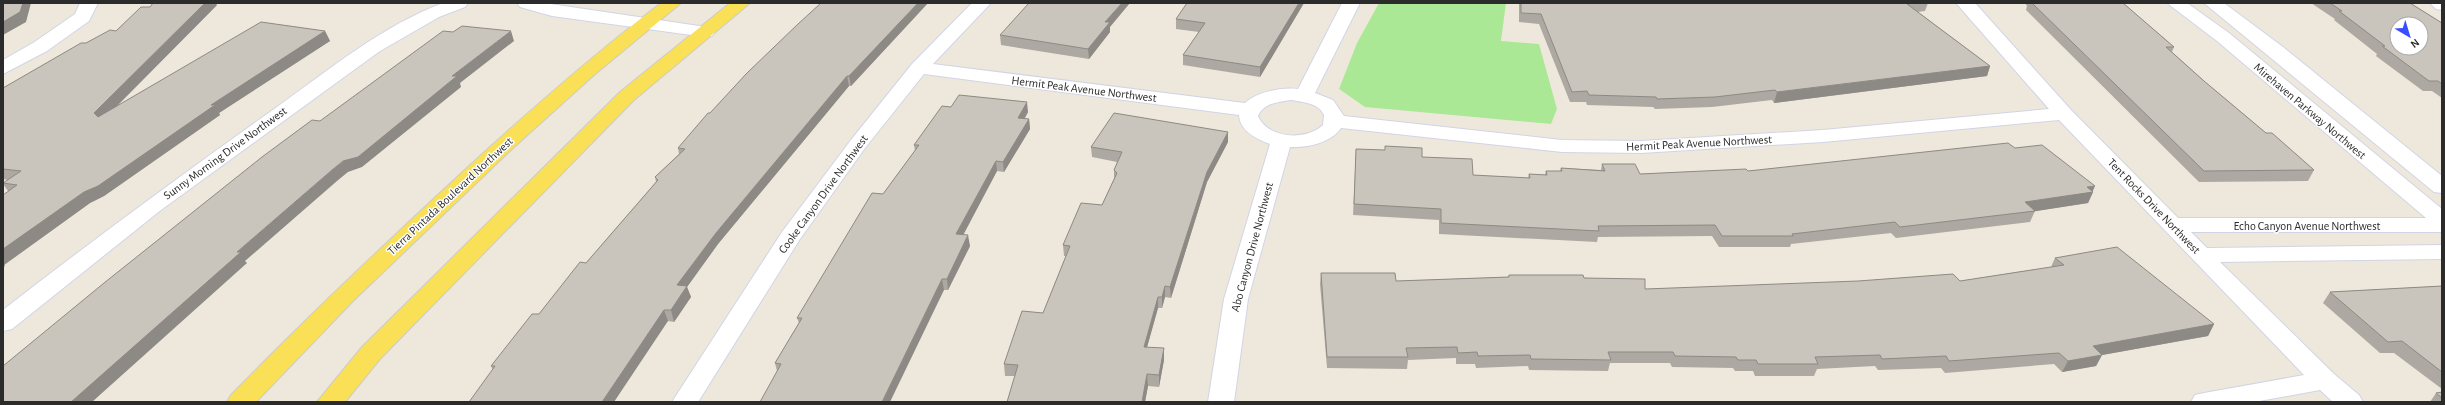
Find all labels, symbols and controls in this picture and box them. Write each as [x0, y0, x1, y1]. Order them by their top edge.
north arrow [2389, 16, 2429, 56]
text: N [2408, 37, 2421, 50]
street label: Mirehaven Parkway Northwest [2251, 61, 2368, 162]
street label: Hermit Peak Avenue Northwest [1011, 74, 1157, 104]
street label: Sunny Morning Drive Northwest [161, 104, 289, 202]
street label: Cooke Canyon Drive Northwest [776, 132, 871, 256]
street label: Hermit Peak Avenue Northwest [1626, 133, 1772, 153]
street label: Tierra Pintada Boulevard Northwest [385, 135, 515, 257]
street label: Tent Rocks Drive Northwest [2105, 156, 2203, 256]
street label: Abo Canyon Drive Northwest [1229, 181, 1276, 313]
street label: Echo Canyon Avenue Northwest [2234, 220, 2381, 233]

